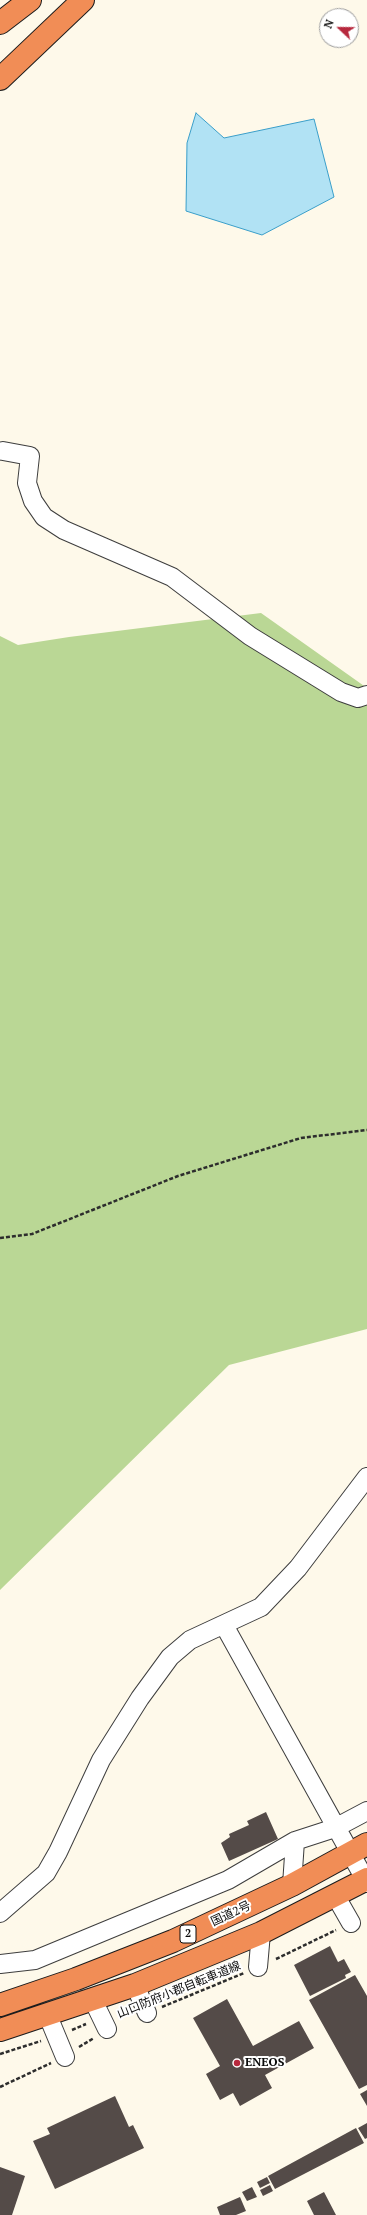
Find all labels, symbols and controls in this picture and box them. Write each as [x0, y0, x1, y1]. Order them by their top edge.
north arrow [319, 8, 359, 48]
text: N [321, 17, 337, 30]
street label: 国道2号 [209, 1899, 253, 1929]
road number: 2 [180, 1925, 196, 1943]
street label: 山口防府小郡自転車道線 [115, 1959, 243, 2021]
place label: ENEOS [245, 2056, 284, 2070]
marker: ENEOS [232, 2058, 242, 2068]

